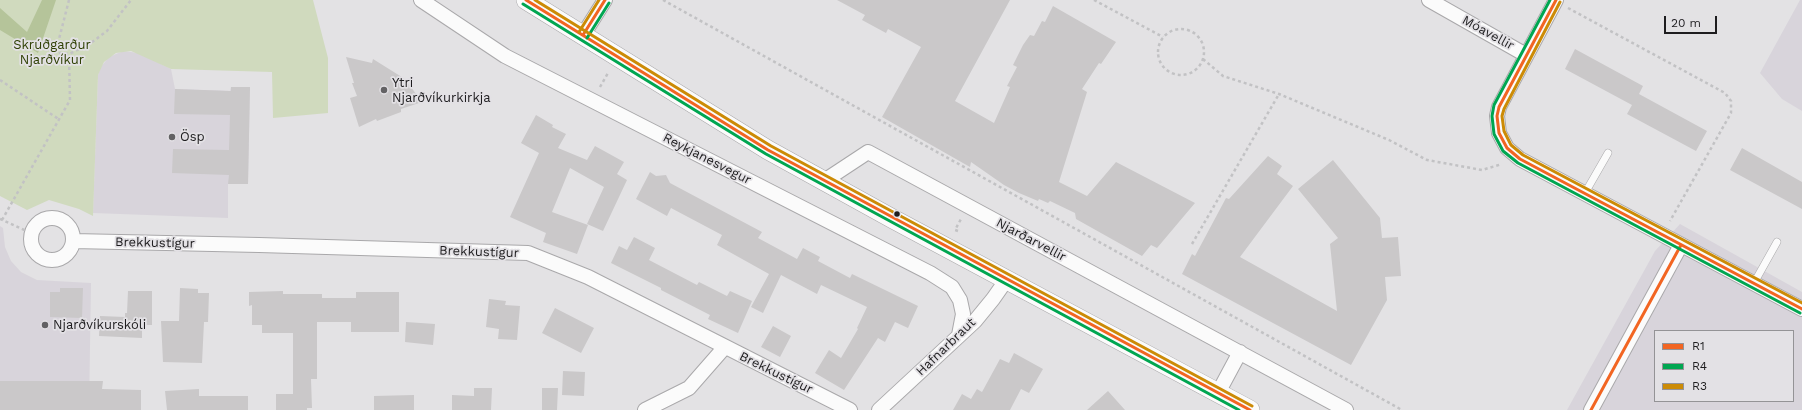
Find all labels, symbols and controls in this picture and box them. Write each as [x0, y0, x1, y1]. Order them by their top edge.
scale bar [1666, 8, 1719, 34]
street label: Móavellir [1459, 12, 1517, 54]
text: 20 m [1671, 16, 1701, 30]
park label: Skrúðgarður Njarðvíkur [13, 37, 91, 68]
place label: Ytri Njarðvíkurkirkja [392, 75, 491, 106]
marker: Ytri Njarðvíkurkirkja [379, 85, 389, 95]
place label: Ösp [180, 129, 205, 145]
street label: Reykjanesvegur [660, 130, 754, 188]
marker: Ösp [167, 132, 177, 142]
unlabelled marker [892, 209, 902, 219]
street label: Njarðarvellir [993, 215, 1069, 265]
street label: Brekkustígur [115, 235, 195, 251]
street label: Brekkustígur [439, 243, 519, 261]
street label: Hafnarbraut [913, 315, 979, 379]
place label: Njarðvíkurskóli [53, 317, 146, 333]
marker: Njarðvíkurskóli [40, 320, 50, 330]
legend [1654, 330, 1794, 402]
text: R1 [1692, 339, 1705, 353]
street label: Brekkustígur [737, 348, 815, 398]
text: R4 [1692, 359, 1707, 373]
text: R3 [1692, 379, 1707, 393]

